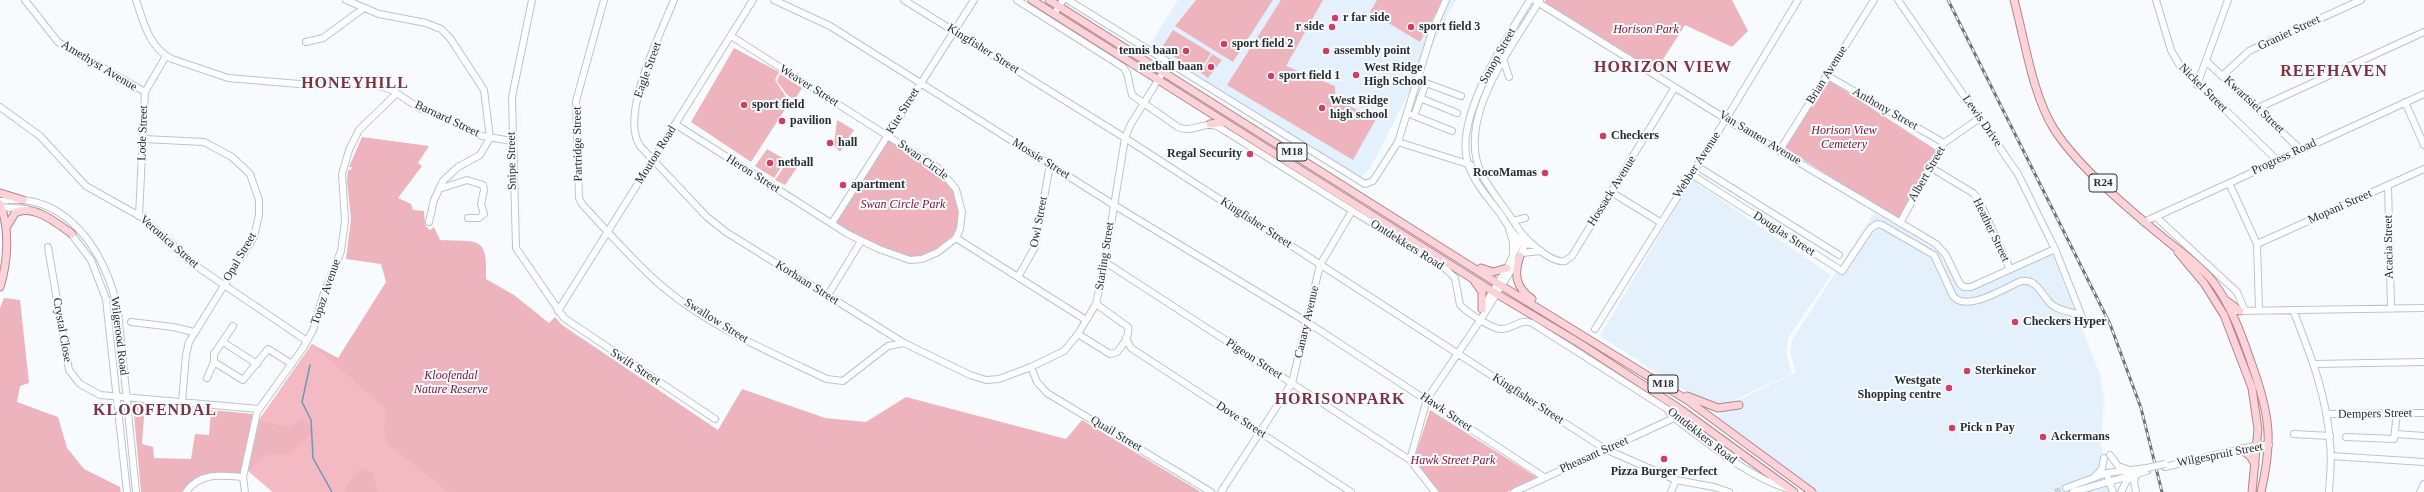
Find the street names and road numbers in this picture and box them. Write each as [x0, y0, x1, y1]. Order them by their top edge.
street label: Graniet Street [2256, 12, 2322, 54]
street label: Kingfisher Street [944, 21, 1022, 77]
street label: Sonop Street [1477, 26, 1519, 86]
street label: Amethyst Avenue [58, 38, 140, 94]
street label: Eagle Street [631, 40, 665, 100]
street label: Brian Avenue [1803, 43, 1851, 107]
street label: Nickel Street [2176, 61, 2230, 115]
street label: Weaver Street [777, 62, 841, 110]
street label: Kwartsiet Street [2221, 73, 2287, 137]
street label: Kite Street [883, 85, 923, 137]
street label: Anthony Street [1850, 85, 1920, 133]
street label: Lewis Drive [1959, 92, 2005, 150]
street label: Barnard Street [412, 98, 482, 140]
street label: Lode Street [135, 105, 151, 161]
street label: Partridge Street [570, 106, 586, 182]
street label: Van Santen Avenue [1716, 108, 1804, 168]
street label: Mouton Road [632, 123, 680, 187]
street label: Webber Avenue [1670, 129, 1724, 201]
street label: Snipe Street [504, 132, 520, 190]
street label: Mossie Street [1009, 135, 1073, 183]
street label: Progress Road [2249, 136, 2319, 178]
street label: Swan Circle [895, 137, 951, 183]
road number: M18 [1277, 143, 1307, 161]
street label: Albert Street [1905, 144, 1949, 204]
street label: Heron Street [723, 152, 783, 196]
street label: Hossack Avenue [1585, 153, 1639, 229]
road number: R24 [2089, 174, 2117, 192]
street label: Mopani Street [2306, 187, 2374, 227]
street label: Owl Street [1027, 195, 1051, 249]
street label: Kingfisher Street [1218, 195, 1294, 251]
street label: Heather Street [1969, 196, 2013, 264]
street label: Douglas Street [1750, 209, 1818, 259]
street label: Veronica Street [136, 212, 202, 272]
street label: Acacia Street [2381, 215, 2397, 279]
street label: Ontdekkers Road [1368, 217, 1446, 273]
street label: Starling Street [1092, 221, 1118, 291]
street label: Opal Street [220, 230, 260, 284]
street label: Topaz Avenue [308, 257, 344, 327]
street label: Korhaan Street [773, 258, 841, 308]
street label: Canary Avenue [1292, 284, 1322, 360]
street label: Wilgerood Road [107, 296, 131, 376]
street label: Swallow Street [681, 296, 751, 346]
street label: Crystal Close [49, 297, 75, 363]
street label: Pigeon Street [1223, 335, 1285, 383]
street label: Swift Street [607, 345, 663, 389]
street label: Kingfisher Street [1490, 371, 1566, 427]
road number: M18 [1648, 375, 1678, 393]
street label: Hawk Street [1417, 389, 1475, 435]
street label: Dove Street [1213, 398, 1269, 442]
street label: Ontdekkers Road [1665, 405, 1739, 467]
street label: Dempers Street [2338, 406, 2412, 422]
street label: Quail Street [1088, 413, 1144, 455]
street label: Pheasant Street [1557, 433, 1631, 477]
street label: Wilgespruit Street [2176, 440, 2264, 470]

